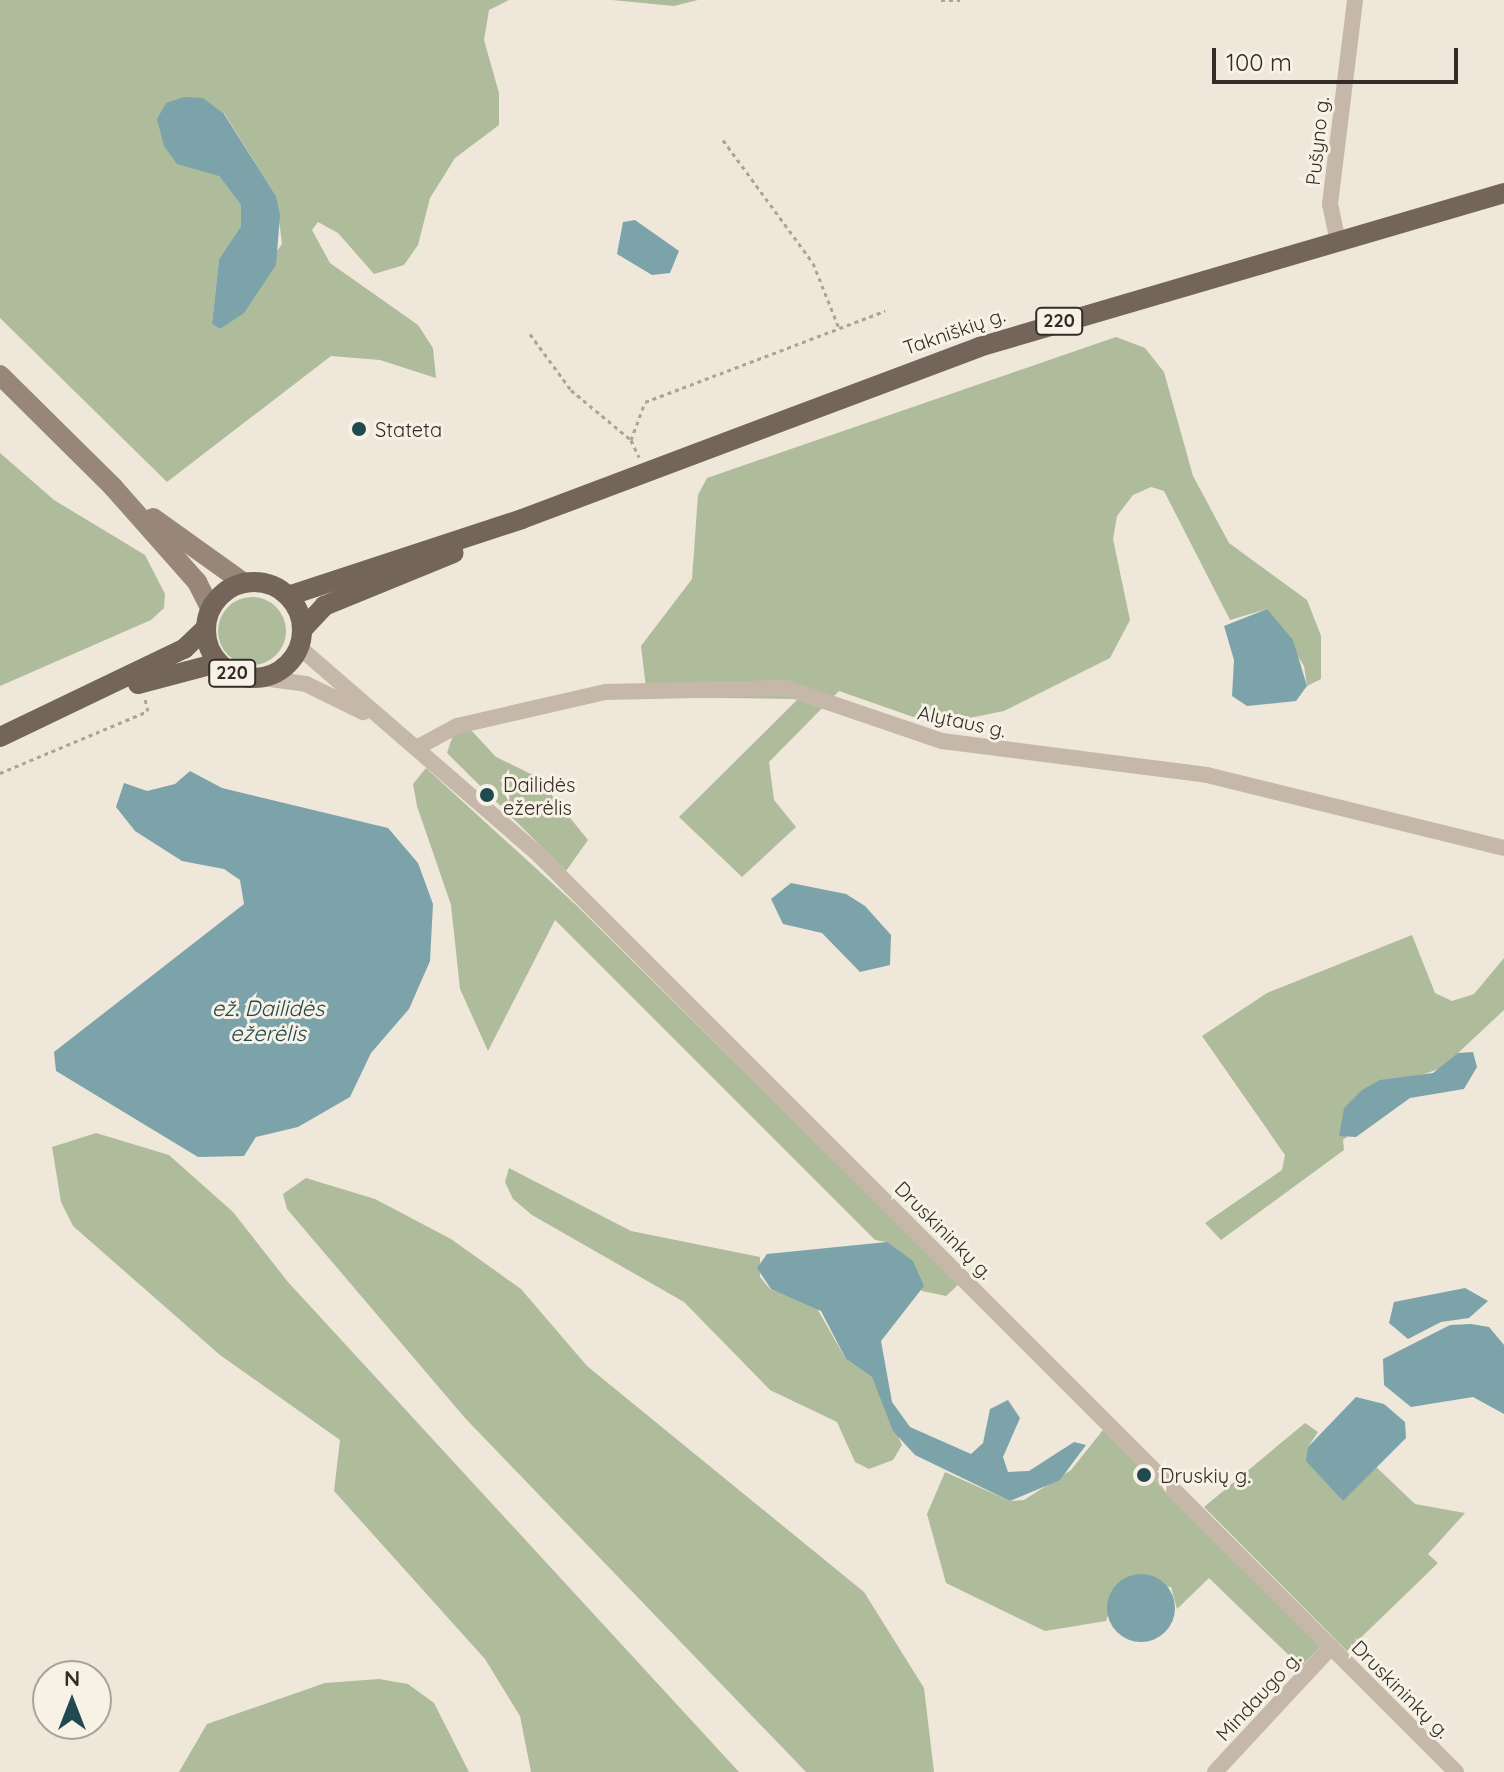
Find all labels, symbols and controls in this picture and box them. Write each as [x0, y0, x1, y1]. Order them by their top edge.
scale bar [1216, 32, 1462, 82]
text: 100 m [1226, 47, 1292, 77]
street label: Pušyno g. [1300, 95, 1334, 187]
street label: Takniškių g. [900, 302, 1008, 360]
road number: 220 [1035, 307, 1083, 335]
place label: Stateta [375, 417, 442, 441]
marker: Stateta [350, 420, 368, 438]
road number: 220 [208, 659, 256, 687]
street label: Alytaus g. [916, 700, 1008, 742]
place label: Dailidės ežerėlis [503, 772, 575, 819]
marker: Dailidės ežerėlis [478, 786, 496, 804]
water label: ež. Dailidės ežerėlis [212, 995, 324, 1046]
street label: Druskininkų g. [890, 1176, 998, 1284]
place label: Druskių g. [1160, 1463, 1251, 1487]
marker: Druskių g. [1135, 1466, 1153, 1484]
street label: Druskininkų g. [1347, 1635, 1455, 1743]
street label: Mindaugo g. [1211, 1646, 1305, 1746]
north arrow [32, 1660, 112, 1740]
text: N [64, 1664, 80, 1692]

